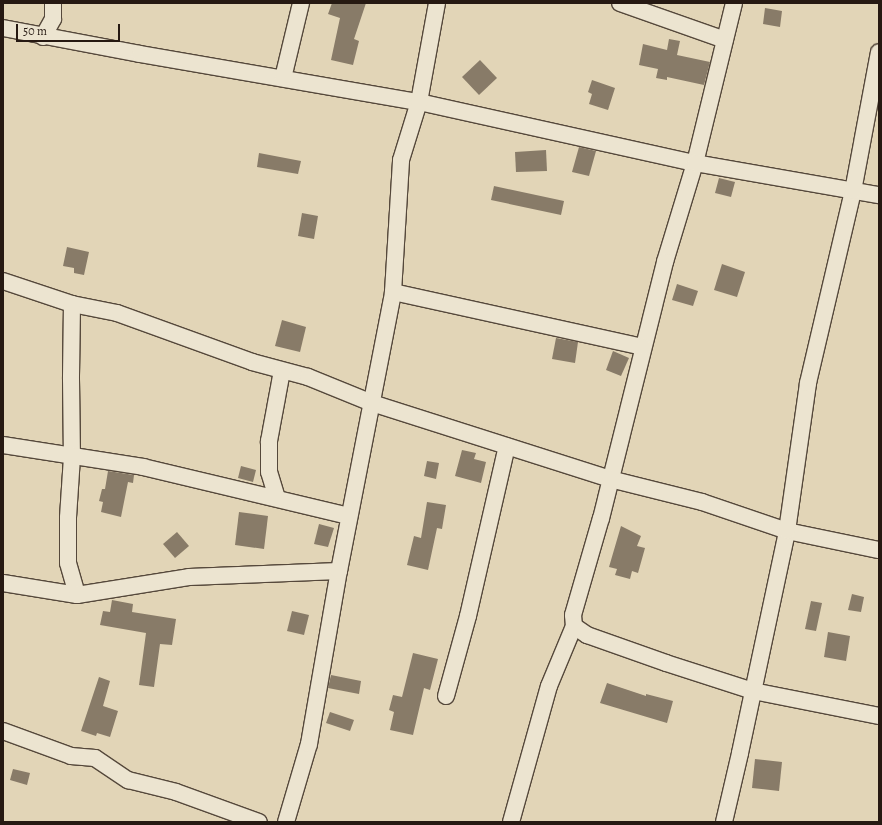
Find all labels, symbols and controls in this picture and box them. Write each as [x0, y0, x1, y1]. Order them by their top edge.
scale bar [18, 16, 122, 42]
text: 50 m [23, 23, 47, 39]

